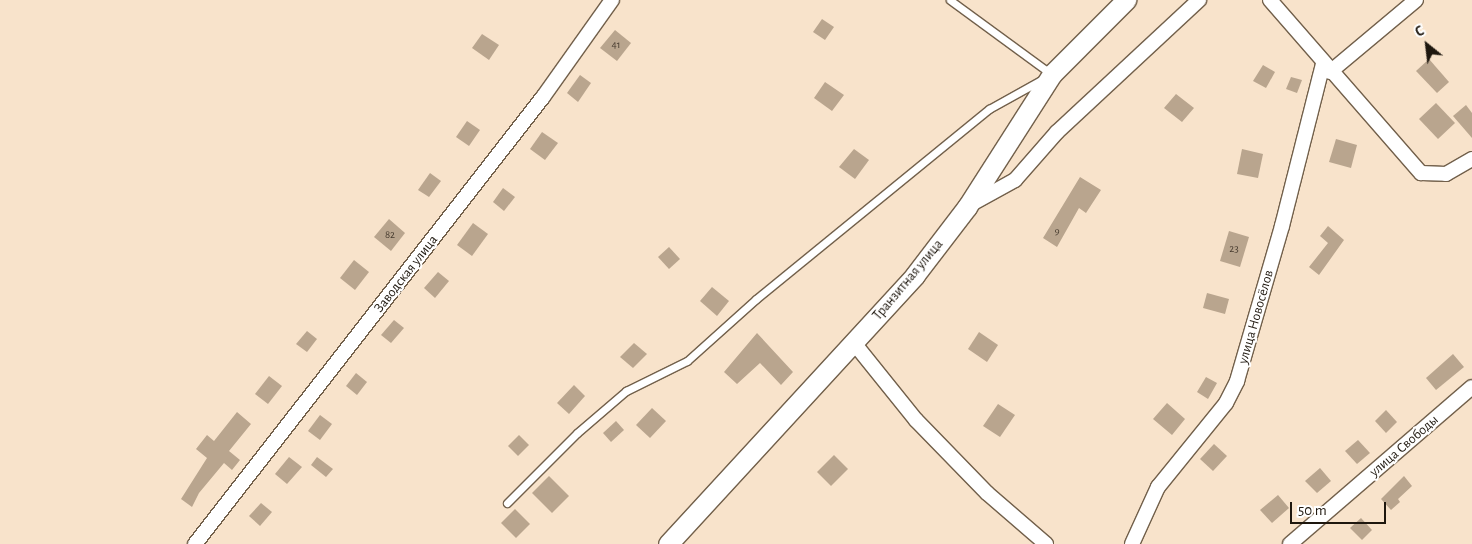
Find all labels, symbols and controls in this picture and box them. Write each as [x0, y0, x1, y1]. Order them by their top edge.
north arrow [1402, 20, 1452, 70]
text: С [1413, 24, 1427, 40]
house number: 41 [611, 38, 621, 52]
house number: 9 [1054, 224, 1060, 238]
house number: 82 [385, 228, 395, 242]
street label: Заводская улица [371, 232, 441, 316]
street label: Транзитная улица [869, 236, 947, 324]
house number: 23 [1229, 242, 1239, 256]
street label: улица Новосёлов [1235, 268, 1277, 366]
street label: улица Свободы [1366, 412, 1442, 480]
scale bar [1292, 492, 1388, 524]
text: 50 m [1298, 503, 1327, 518]

